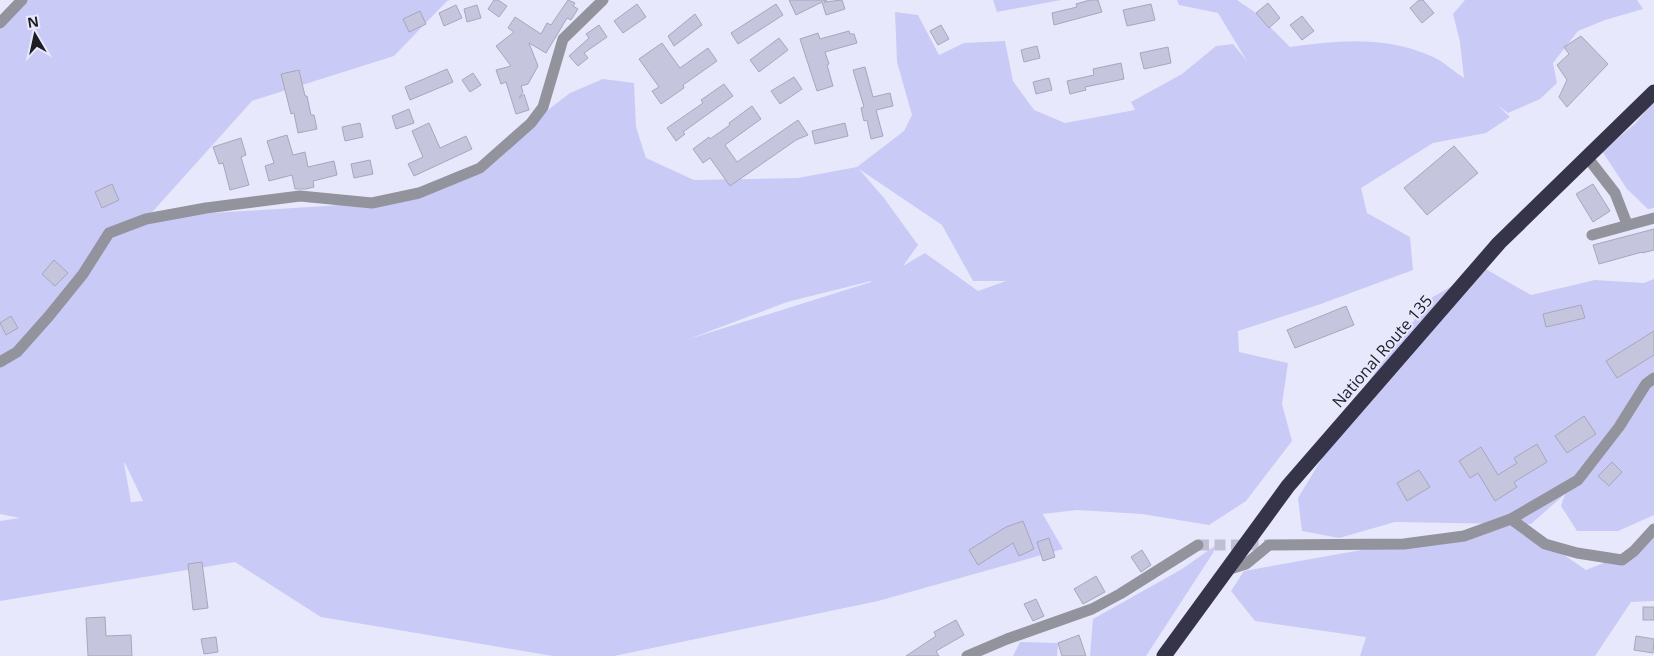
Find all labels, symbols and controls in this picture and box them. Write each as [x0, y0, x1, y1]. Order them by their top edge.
north arrow [10, 10, 60, 60]
text: N [26, 11, 40, 32]
street label: National Route 135 [1327, 290, 1437, 412]

